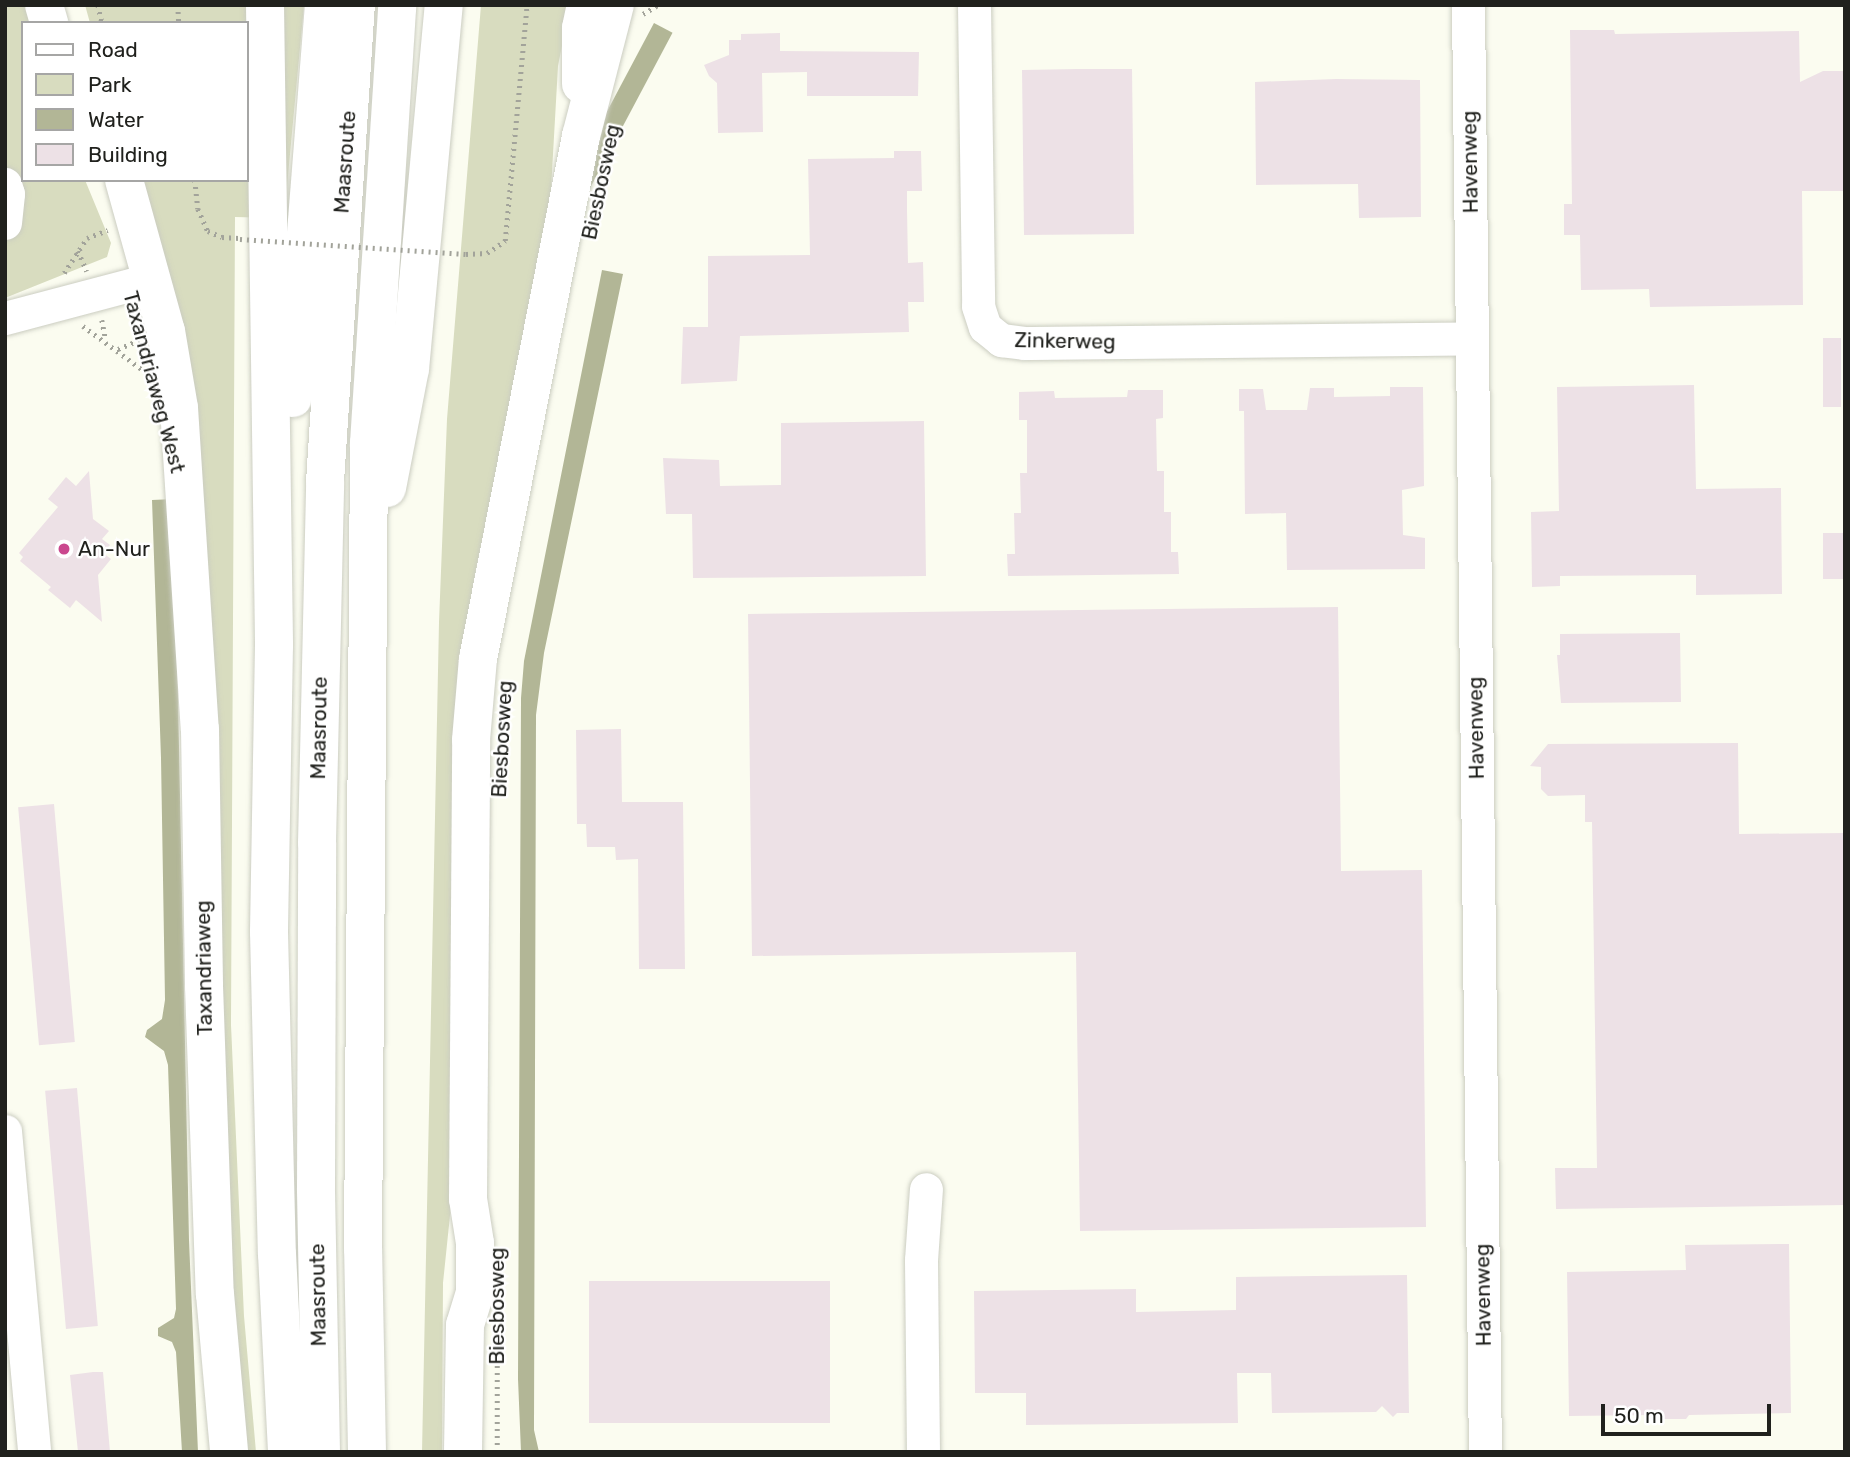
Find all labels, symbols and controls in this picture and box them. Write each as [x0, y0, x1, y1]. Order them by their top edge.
legend [21, 21, 248, 182]
text: Road [88, 37, 138, 62]
text: Park [88, 72, 132, 97]
text: Water [88, 107, 144, 132]
street label: Maasroute [329, 110, 361, 214]
street label: Havenweg [1457, 110, 1483, 214]
street label: Biesbosweg [576, 122, 626, 242]
text: Building [88, 142, 168, 167]
street label: Taxandriaweg West [118, 288, 190, 476]
street label: Zinkerweg [1014, 328, 1116, 354]
place label: An-Nur [78, 536, 150, 562]
marker: An-Nur [56, 541, 72, 557]
street label: Maasroute [306, 676, 332, 780]
street label: Havenweg [1463, 676, 1489, 780]
street label: Biesbosweg [486, 680, 518, 798]
street label: Taxandriaweg [190, 900, 218, 1036]
street label: Maasroute [305, 1243, 331, 1347]
street label: Havenweg [1470, 1243, 1496, 1347]
street label: Biesbosweg [484, 1247, 510, 1365]
scale bar [1605, 1390, 1775, 1434]
text: 50 m [1614, 1403, 1664, 1428]

